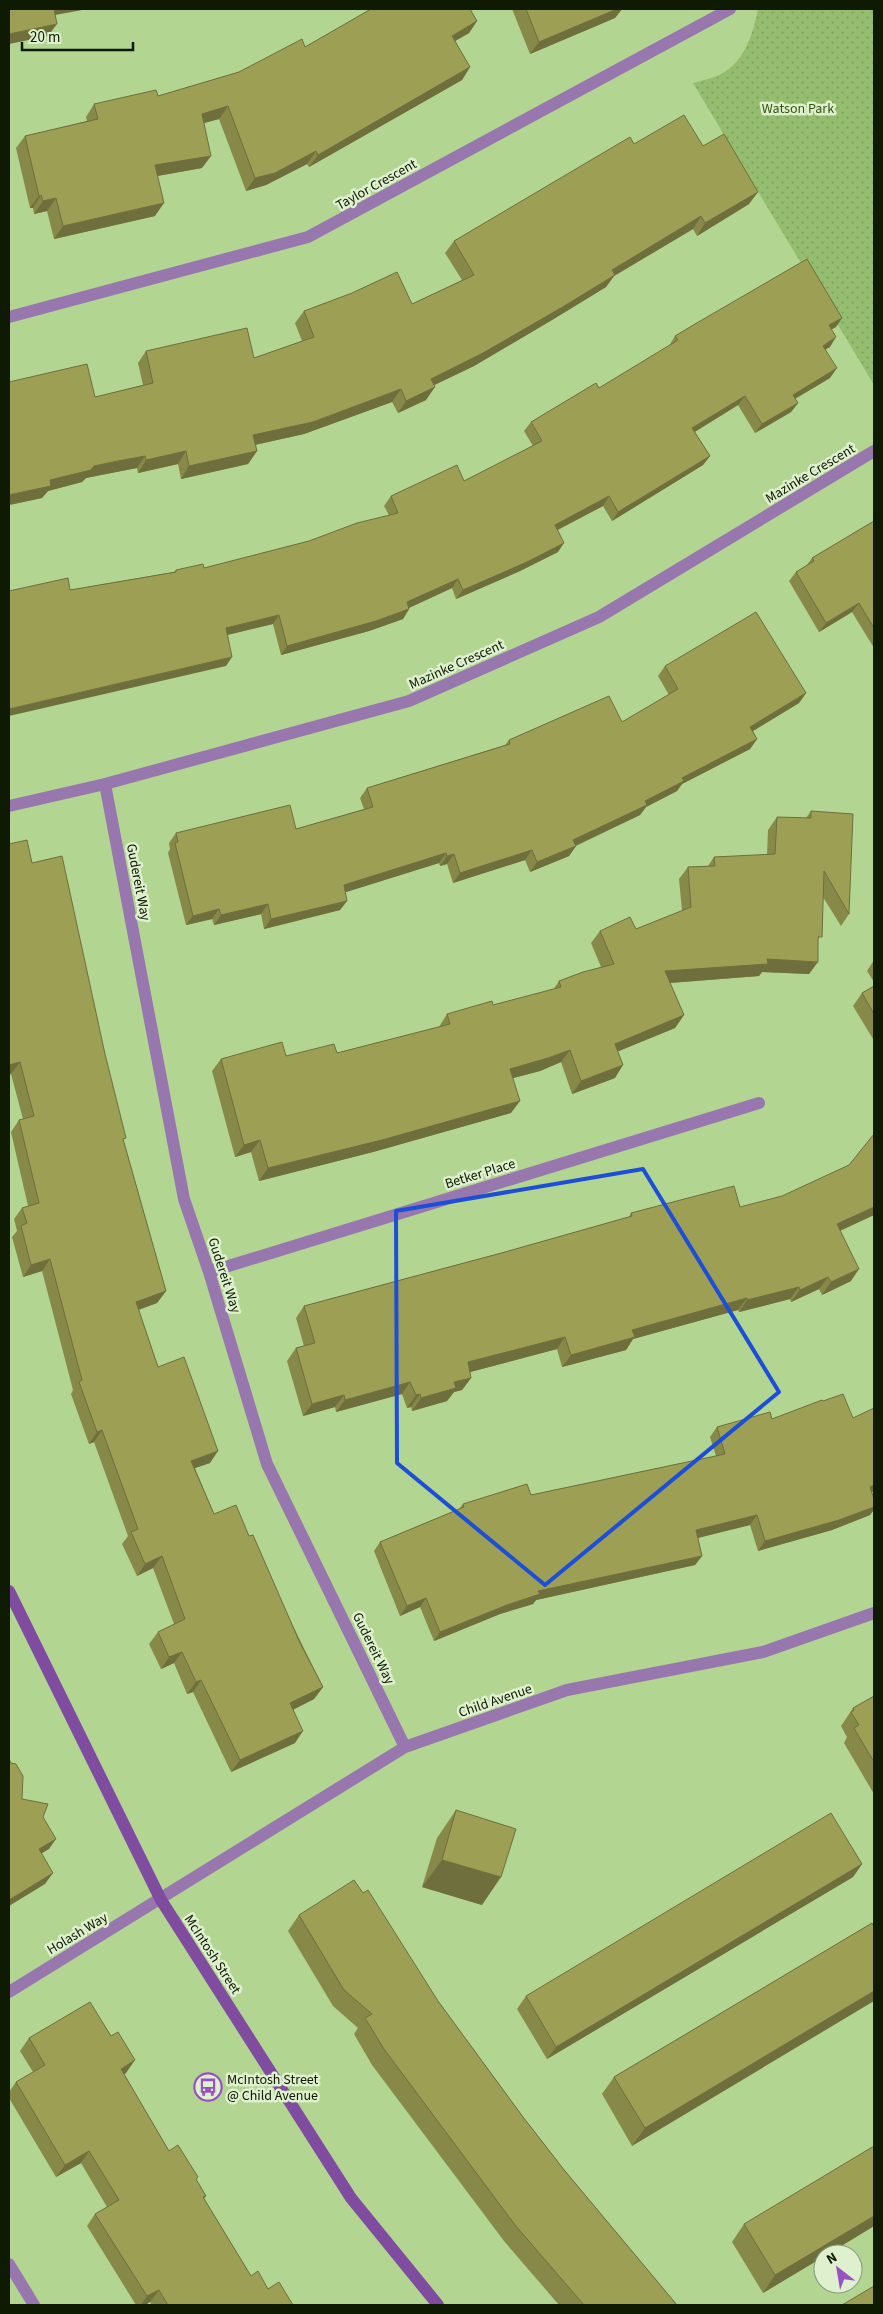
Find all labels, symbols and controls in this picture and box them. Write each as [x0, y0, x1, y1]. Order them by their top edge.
scale bar [22, 20, 134, 52]
text: 20 m [30, 27, 60, 48]
park label: Watson Park [762, 99, 834, 119]
street label: Taylor Crescent [332, 154, 421, 215]
street label: Mazinke Crescent [762, 439, 859, 509]
street label: Mazinke Crescent [406, 635, 507, 695]
street label: Gudereit Way [121, 842, 155, 923]
street label: Betker Place [443, 1154, 518, 1194]
street label: Gudereit Way [202, 1235, 246, 1316]
street label: Gudereit Way [347, 1609, 399, 1688]
street label: Child Avenue [456, 1679, 535, 1723]
street label: Holash Way [43, 1908, 112, 1960]
street label: McIntosh Street [179, 1911, 246, 1999]
place label: McIntosh Street @ Child Avenue [227, 2070, 319, 2106]
bus stop icon: McIntosh Street @ Child Avenue [193, 2072, 223, 2102]
north arrow [813, 2244, 863, 2294]
text: N [823, 2248, 841, 2270]

